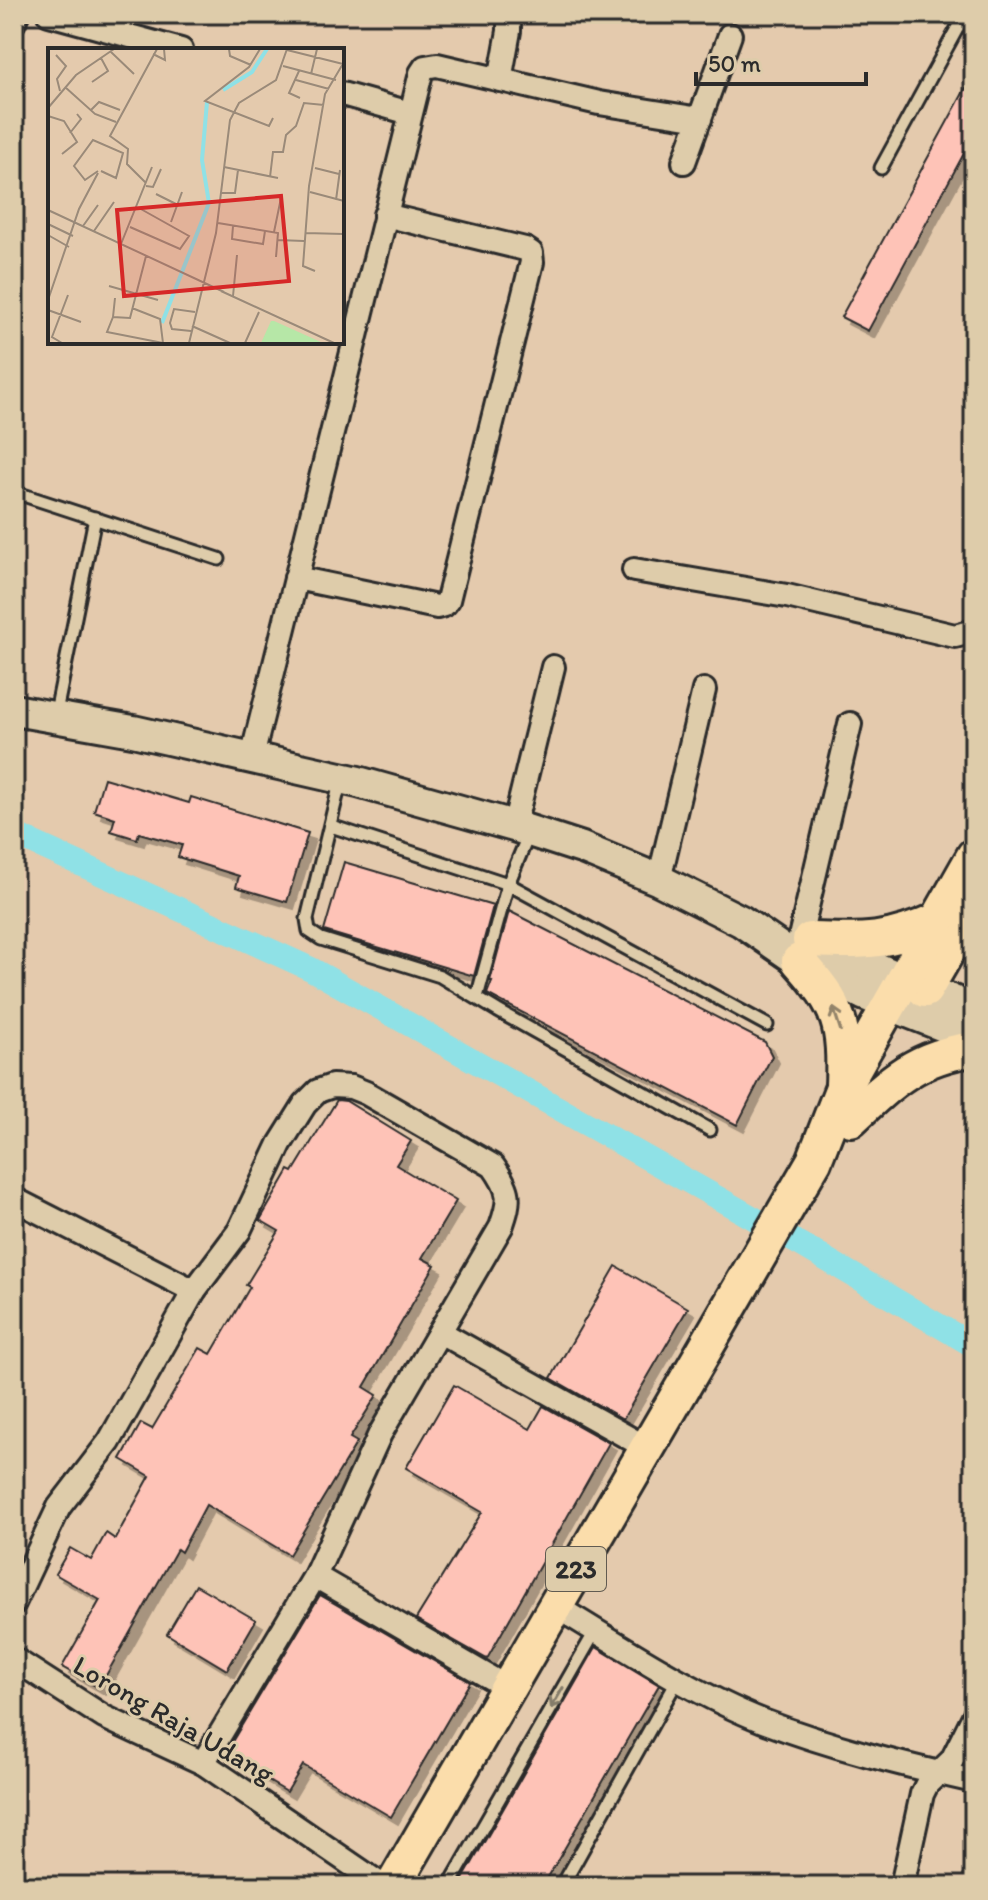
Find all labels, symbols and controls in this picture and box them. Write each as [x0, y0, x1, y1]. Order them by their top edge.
scale bar [696, 36, 866, 86]
inset map [48, 48, 344, 344]
text: 50 m [708, 49, 761, 78]
one-way arrow [829, 1006, 844, 1031]
road number: 223 [546, 1547, 606, 1591]
street label: Lorong Raja Udang [68, 1648, 281, 1791]
one-way arrow [549, 1686, 565, 1709]

